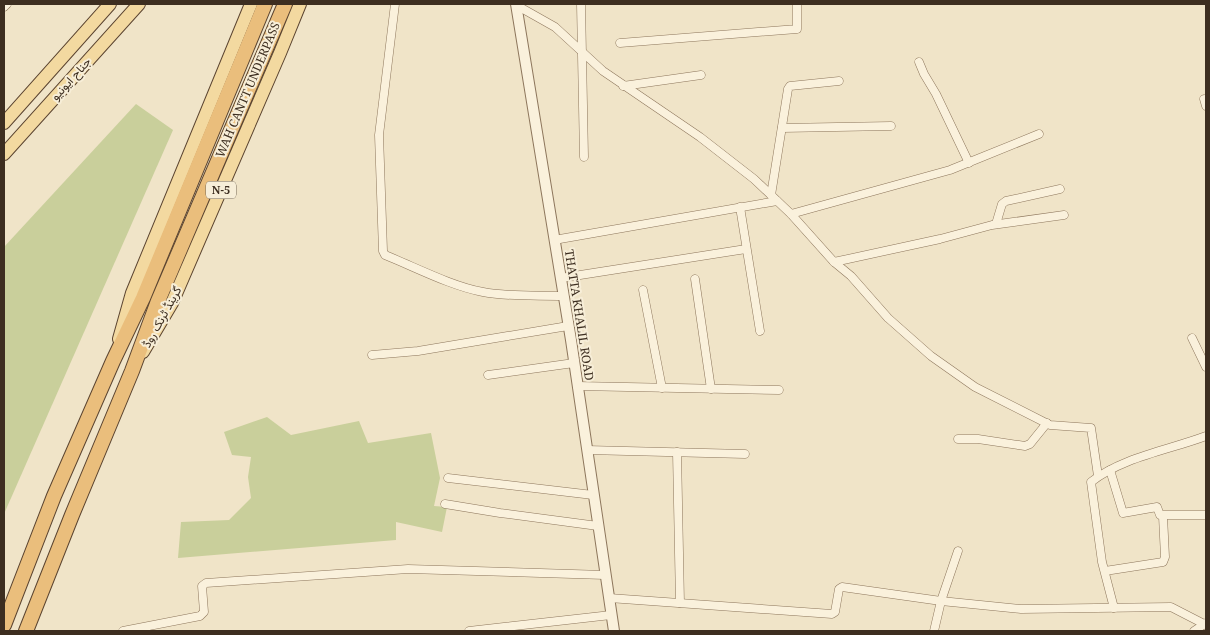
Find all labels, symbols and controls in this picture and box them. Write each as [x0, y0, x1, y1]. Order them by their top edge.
street label: WAH CANTT UNDERPASS [211, 19, 284, 160]
street label: جناح ایونیو [47, 53, 95, 105]
road number: N-5 [206, 182, 236, 198]
street label: THATTA KHALIL ROAD [561, 248, 598, 382]
street label: گرینڈ ٹرنک روڈ [138, 283, 185, 350]

